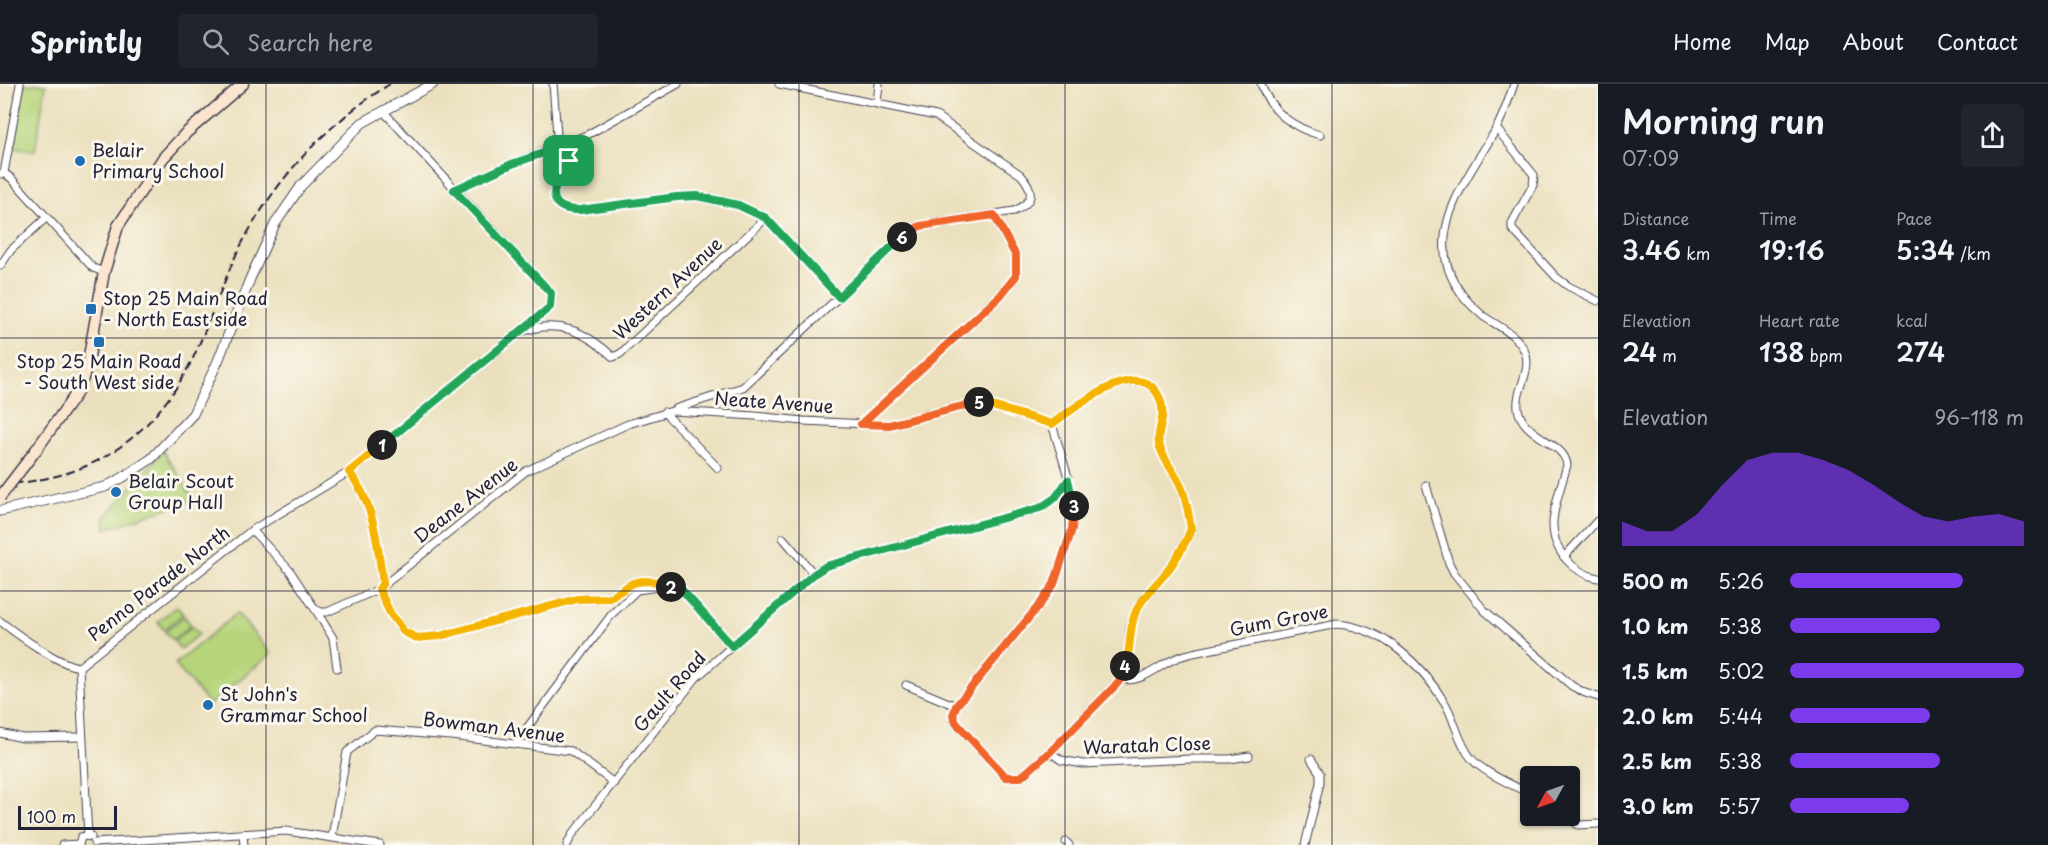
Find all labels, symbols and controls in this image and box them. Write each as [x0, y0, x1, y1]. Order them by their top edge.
search box [178, 14, 598, 68]
text: Sprintly [30, 20, 142, 63]
icon: search [199, 25, 232, 58]
text: Search here [247, 25, 373, 58]
text: Home [1673, 25, 1732, 57]
text: Map [1765, 25, 1810, 57]
text: About [1843, 25, 1904, 57]
text: Contact [1937, 25, 2018, 57]
text: Morning run [1622, 95, 1825, 145]
button: share [1961, 104, 2024, 167]
pin [543, 135, 594, 186]
place label: Belair Primary School [92, 136, 224, 184]
text: 07:09 [1622, 143, 1679, 173]
icon: arrive [552, 144, 585, 177]
marker: Belair Primary School [73, 154, 87, 168]
text: Distance [1622, 206, 1689, 230]
text: Time [1759, 206, 1797, 230]
text: Pace [1896, 206, 1932, 230]
pin: 6 [887, 222, 917, 252]
text: 6 [896, 225, 908, 249]
street label: Western Avenue [606, 230, 728, 346]
text: 3.46 [1622, 230, 1681, 269]
text: 19:16 [1759, 230, 1825, 269]
text: 5:34 [1896, 230, 1955, 269]
text: km [1681, 241, 1710, 265]
text: /km [1955, 241, 1991, 265]
place label: Stop 25 Main Road - North East side [103, 284, 268, 332]
marker: Stop 25 Main Road - North East side [84, 302, 98, 316]
text: Elevation [1622, 308, 1691, 332]
text: Heart rate [1759, 308, 1840, 332]
text: kcal [1896, 308, 1928, 332]
text: 24 [1622, 332, 1657, 371]
text: 138 [1759, 332, 1805, 371]
text: 274 [1896, 332, 1945, 371]
marker: Stop 25 Main Road - South West side [92, 335, 106, 349]
text: m [1657, 343, 1677, 367]
text: bpm [1805, 343, 1843, 367]
place label: Stop 25 Main Road - South West side [17, 347, 181, 395]
street label: Neate Avenue [714, 384, 835, 419]
pin: 5 [964, 387, 994, 417]
text: 5 [974, 390, 984, 414]
text: Elevation [1622, 402, 1708, 432]
text: 96–118 m [1935, 402, 2024, 432]
pin: 1 [367, 430, 397, 460]
text: 1 [378, 433, 386, 457]
street label: Deane Avenue [407, 451, 523, 549]
place label: Belair Scout Group Hall [128, 467, 234, 515]
marker: Belair Scout Group Hall [109, 485, 123, 499]
pin: 3 [1059, 491, 1089, 521]
text: 3 [1069, 494, 1079, 518]
street label: Penno Parade North [81, 519, 235, 647]
text: 500 m [1622, 566, 1689, 596]
text: 5:26 [1718, 566, 1764, 596]
pin: 2 [656, 572, 686, 602]
text: 2 [665, 575, 677, 599]
street label: Gum Grove [1227, 597, 1330, 642]
text: 1.0 km [1622, 611, 1689, 641]
text: 5:38 [1718, 611, 1762, 641]
street label: Gault Road [626, 645, 712, 737]
pin: 4 [1110, 651, 1140, 681]
text: 4 [1120, 654, 1130, 678]
text: 1.5 km [1622, 656, 1688, 686]
text: 5:02 [1718, 656, 1765, 686]
place label: St John's Grammar School [220, 680, 368, 728]
marker: St John's Grammar School [201, 698, 215, 712]
text: 2.0 km [1622, 701, 1694, 731]
text: 5:44 [1718, 701, 1763, 731]
street label: Bowman Avenue [421, 704, 567, 749]
street label: Waratah Close [1083, 729, 1211, 760]
text: 2.5 km [1622, 746, 1692, 776]
text: 5:38 [1718, 746, 1762, 776]
north arrow [1520, 766, 1580, 826]
map controls [1520, 766, 1580, 826]
text: 3.0 km [1622, 791, 1694, 821]
text: 5:57 [1718, 791, 1761, 821]
scale bar [18, 803, 117, 830]
text: 100 m [27, 804, 76, 828]

